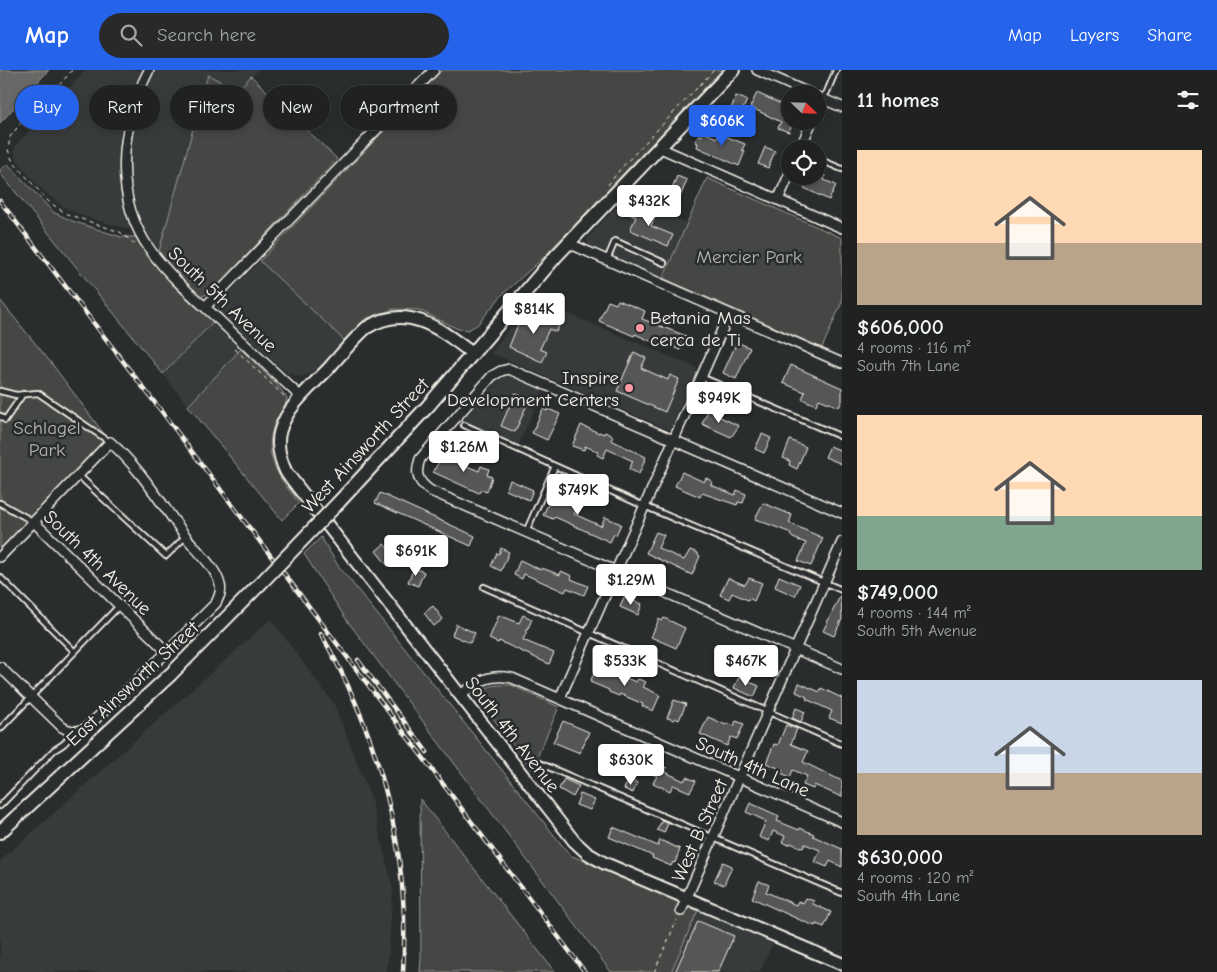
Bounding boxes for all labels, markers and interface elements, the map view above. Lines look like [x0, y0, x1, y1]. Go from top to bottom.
search box [99, 13, 449, 58]
text: Map [25, 21, 69, 49]
icon: search [117, 21, 145, 49]
text: Search here [157, 24, 256, 46]
text: Map [1008, 25, 1042, 46]
text: Layers [1070, 25, 1119, 46]
text: Share [1147, 25, 1192, 46]
chip: Buy [15, 85, 79, 130]
chip: Rent [89, 85, 160, 130]
chip: Filters [170, 85, 253, 130]
chip: New [263, 85, 330, 130]
chip: Apartment [340, 85, 457, 130]
north arrow [781, 85, 826, 130]
map controls [781, 85, 826, 185]
icon: filters [1174, 86, 1202, 114]
text: 11 homes [857, 88, 939, 112]
pin: $606K [687, 104, 757, 147]
text: $606K [700, 112, 744, 130]
button: locate [781, 140, 826, 185]
icon: home [985, 183, 1075, 273]
pin: $432K [614, 184, 684, 227]
text: $432K [628, 192, 670, 210]
street label: South 5th Avenue [163, 242, 281, 357]
park label: Mercier Park [696, 246, 803, 268]
pin: $814K [499, 292, 569, 335]
text: $814K [514, 300, 554, 318]
place label: Betania Mas cerca de Ti [650, 307, 751, 351]
text: $606,000 [857, 315, 944, 339]
marker: Betania Mas cerca de Ti [634, 322, 646, 334]
text: 4 rooms · 116 m² [857, 339, 970, 357]
text: South 7th Lane [857, 357, 960, 375]
place label: Inspire Development Centers [447, 367, 619, 411]
street label: West Ainsworth Street [298, 373, 434, 518]
marker: Inspire Development Centers [623, 382, 635, 394]
pin: $949K [684, 382, 754, 424]
text: $949K [698, 389, 740, 407]
park label: Schlagel Park [13, 417, 81, 461]
pin: $1.26M [423, 430, 505, 473]
text: $1.26M [440, 438, 488, 456]
icon: home [985, 448, 1075, 538]
pin: $749K [543, 474, 613, 516]
text: $749K [558, 481, 598, 499]
street label: South 4th Avenue [39, 506, 156, 620]
pin: $691K [381, 534, 451, 577]
text: $691K [395, 542, 437, 560]
pin: $1.29M [590, 564, 672, 606]
text: $1.29M [607, 571, 655, 589]
text: $749,000 [857, 580, 938, 604]
text: 4 rooms · 144 m² [857, 604, 971, 622]
street label: East Ainsworth Street [62, 616, 204, 751]
text: South 5th Avenue [857, 622, 977, 640]
pin: $533K [590, 644, 660, 687]
pin: $467K [711, 644, 781, 687]
text: $533K [604, 652, 646, 670]
text: $467K [725, 652, 767, 670]
street label: South 4th Avenue [460, 672, 564, 797]
icon: home [985, 713, 1075, 803]
street label: South 4th Lane [692, 732, 813, 802]
pin: $630K [596, 744, 666, 786]
text: $630K [609, 751, 653, 769]
street label: West B Street [667, 775, 733, 885]
text: $630,000 [857, 845, 943, 869]
text: 4 rooms · 120 m² [857, 869, 974, 887]
text: South 4th Lane [857, 887, 960, 905]

